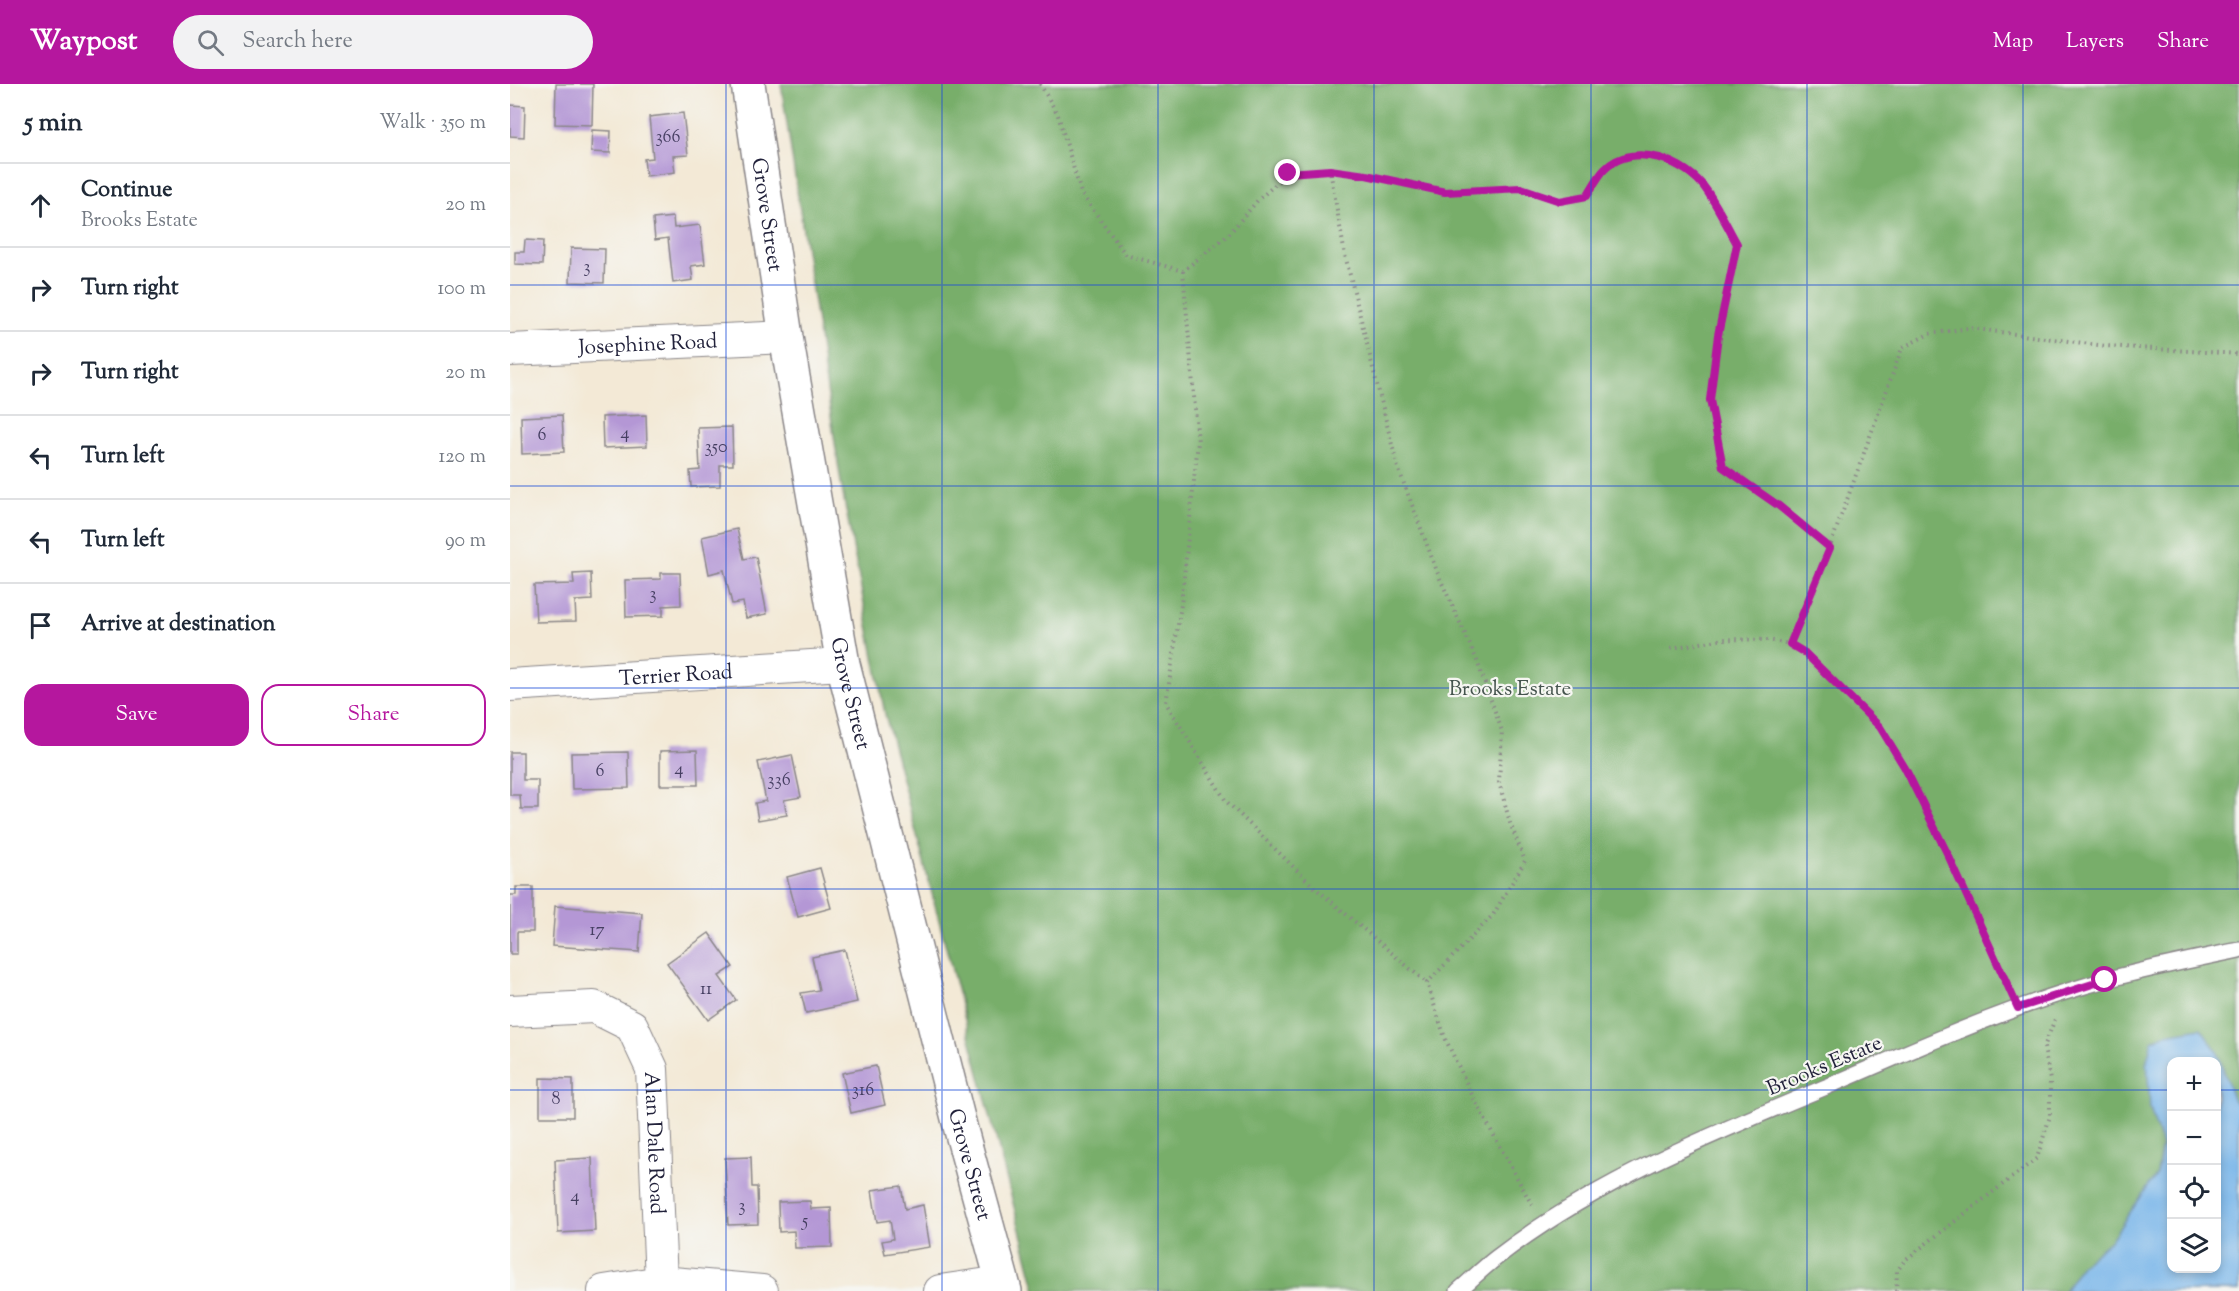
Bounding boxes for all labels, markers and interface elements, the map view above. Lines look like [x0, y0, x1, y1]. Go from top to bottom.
search box [173, 15, 593, 69]
text: Waypost [30, 22, 137, 62]
icon: search [194, 26, 227, 59]
text: Search here [242, 26, 353, 58]
text: Map [1993, 27, 2033, 57]
text: Layers [2066, 27, 2124, 57]
text: Share [2157, 27, 2209, 57]
text: 5 min [24, 105, 83, 142]
text: Walk · 350 m [379, 109, 486, 138]
house number: 366 [655, 125, 681, 151]
street label: Grove Street [742, 156, 789, 274]
route end [1274, 159, 1300, 185]
text: Continue [81, 175, 172, 207]
icon: ahead [24, 189, 57, 222]
text: 20 m [445, 191, 486, 220]
text: Brooks Estate [81, 207, 198, 236]
house number: 3 [583, 255, 591, 281]
icon: right [24, 273, 57, 306]
text: Turn right [81, 273, 178, 305]
text: 100 m [437, 275, 486, 304]
street label: Josephine Road [577, 327, 718, 364]
icon: right [24, 357, 57, 390]
text: Turn right [81, 357, 178, 389]
text: 20 m [445, 359, 486, 388]
house number: 4 [620, 421, 630, 447]
house number: 6 [538, 423, 547, 449]
house number: 350 [705, 435, 727, 461]
icon: left [24, 441, 57, 474]
text: Turn left [81, 441, 164, 473]
text: 120 m [438, 443, 486, 472]
icon: left [24, 525, 57, 558]
text: Turn left [81, 525, 164, 557]
text: 90 m [445, 527, 486, 556]
house number: 3 [649, 582, 657, 608]
icon: arrive [24, 609, 57, 642]
text: Arrive at destination [81, 609, 276, 641]
street label: Grove Street [822, 635, 877, 753]
street label: Terrier Road [618, 658, 734, 695]
park label: Brooks Estate [1449, 675, 1571, 705]
button: Save [24, 684, 249, 746]
button: Share [261, 684, 486, 746]
house number: 4 [674, 757, 684, 783]
house number: 6 [596, 759, 605, 785]
house number: 336 [767, 768, 791, 794]
house number: 17 [589, 918, 605, 944]
route start [2091, 966, 2117, 992]
house number: 11 [700, 977, 712, 1003]
street label: Brooks Estate [1762, 1029, 1887, 1105]
map controls [2167, 1057, 2221, 1273]
button: + [2167, 1057, 2221, 1111]
street label: Alan Dale Road [635, 1071, 671, 1215]
house number: 316 [852, 1078, 874, 1104]
house number: 8 [552, 1087, 561, 1113]
street label: Grove Street [939, 1106, 998, 1224]
button: − [2167, 1111, 2221, 1165]
button: locate [2167, 1165, 2221, 1219]
house number: 4 [570, 1184, 580, 1210]
house number: 3 [738, 1194, 746, 1220]
house number: 5 [801, 1209, 808, 1235]
button: layers [2167, 1219, 2221, 1273]

